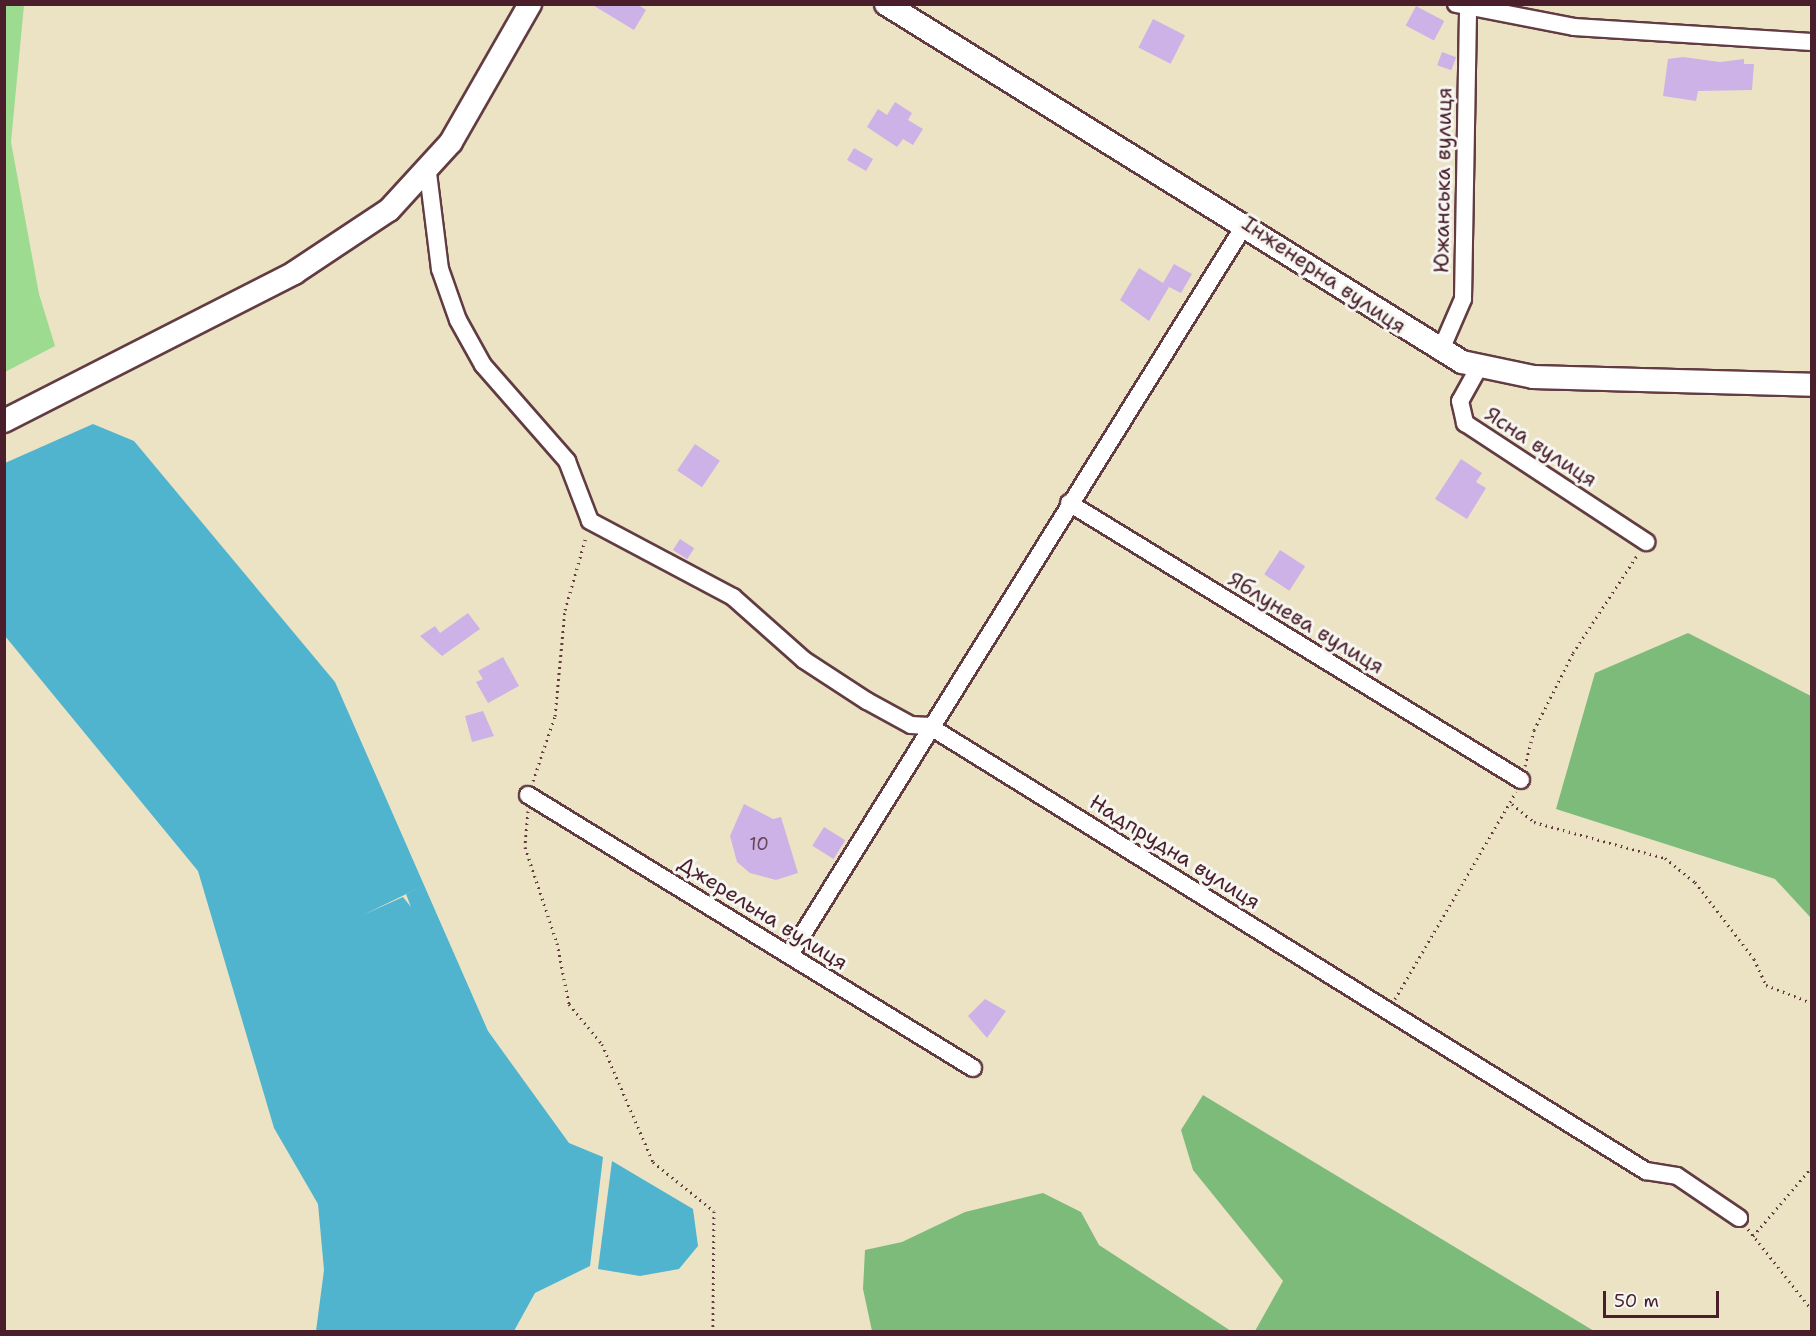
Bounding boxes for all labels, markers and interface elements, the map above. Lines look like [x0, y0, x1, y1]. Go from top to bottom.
street label: Южанська вулиця [1429, 87, 1457, 273]
street label: Інженерна вулиця [1237, 211, 1411, 339]
street label: Ясна вулиця [1480, 401, 1602, 493]
street label: Яблунева вулиця [1224, 567, 1388, 679]
street label: Надпрудна вулиця [1085, 789, 1265, 915]
house number: 10 [749, 833, 769, 855]
street label: Джерельна вулиця [674, 851, 852, 975]
scale bar [1606, 1279, 1722, 1317]
text: 50 m [1614, 1289, 1659, 1313]

